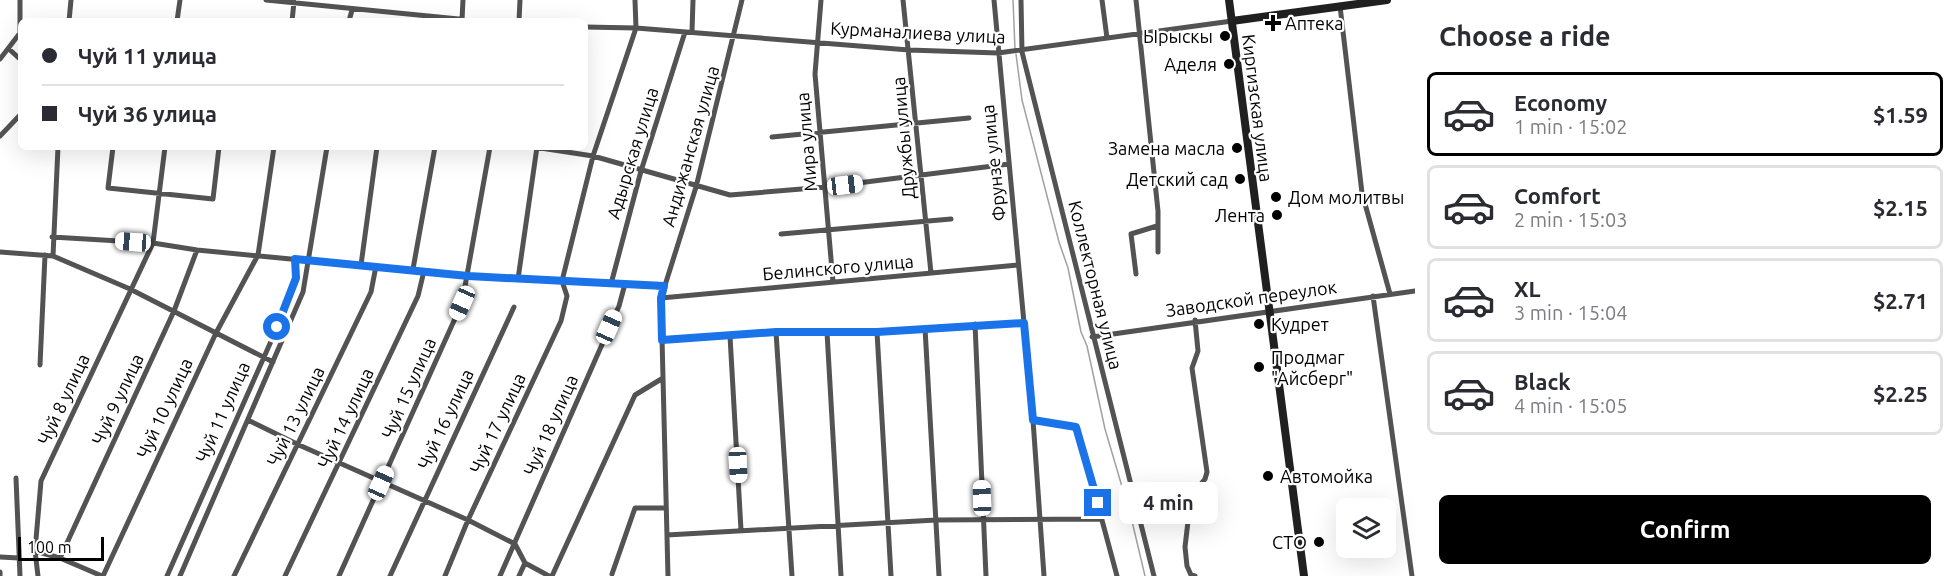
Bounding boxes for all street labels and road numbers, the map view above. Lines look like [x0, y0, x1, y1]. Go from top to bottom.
street label: Курманалиева улица [830, 17, 1006, 47]
street label: Киргизская улица [1239, 33, 1277, 183]
street label: Андижанская улица [657, 63, 723, 229]
street label: Дружбы улица [888, 76, 918, 200]
street label: Адырская улица [602, 85, 662, 221]
street label: Мира улица [792, 92, 820, 192]
street label: Фрунзе улица [977, 104, 1009, 222]
street label: Коллекторная улица [1065, 198, 1127, 372]
street label: Белинского улица [762, 250, 914, 284]
street label: Заводской переулок [1164, 276, 1338, 320]
street label: Чуй 15 улица [377, 334, 439, 442]
street label: Чуй 8 улица [33, 350, 93, 448]
street label: Чуй 9 улица [87, 350, 147, 448]
street label: Чуй 10 улица [132, 355, 196, 461]
street label: Чуй 11 улица [191, 358, 253, 466]
street label: Чуй 13 улица [262, 363, 328, 469]
street label: Чуй 14 улица [313, 365, 377, 471]
street label: Чуй 16 улица [413, 366, 477, 472]
street label: Чуй 17 улица [465, 370, 529, 476]
street label: Чуй 18 улица [519, 371, 581, 479]

